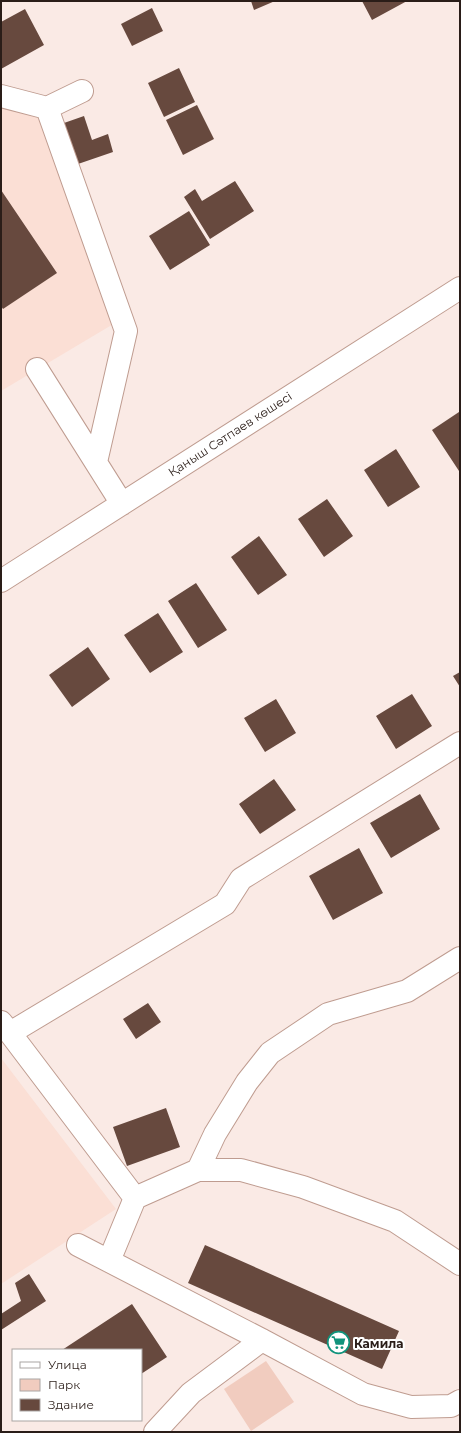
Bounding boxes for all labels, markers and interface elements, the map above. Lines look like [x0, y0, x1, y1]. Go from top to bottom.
street label: Қаныш Сәтпаев көшесі [165, 388, 295, 480]
supermarket icon: Камила [326, 1330, 352, 1356]
place label: Камила [354, 1336, 403, 1351]
legend [12, 1349, 142, 1421]
text: Улица [48, 1357, 87, 1372]
text: Парк [48, 1377, 80, 1392]
text: Здание [48, 1397, 94, 1412]

